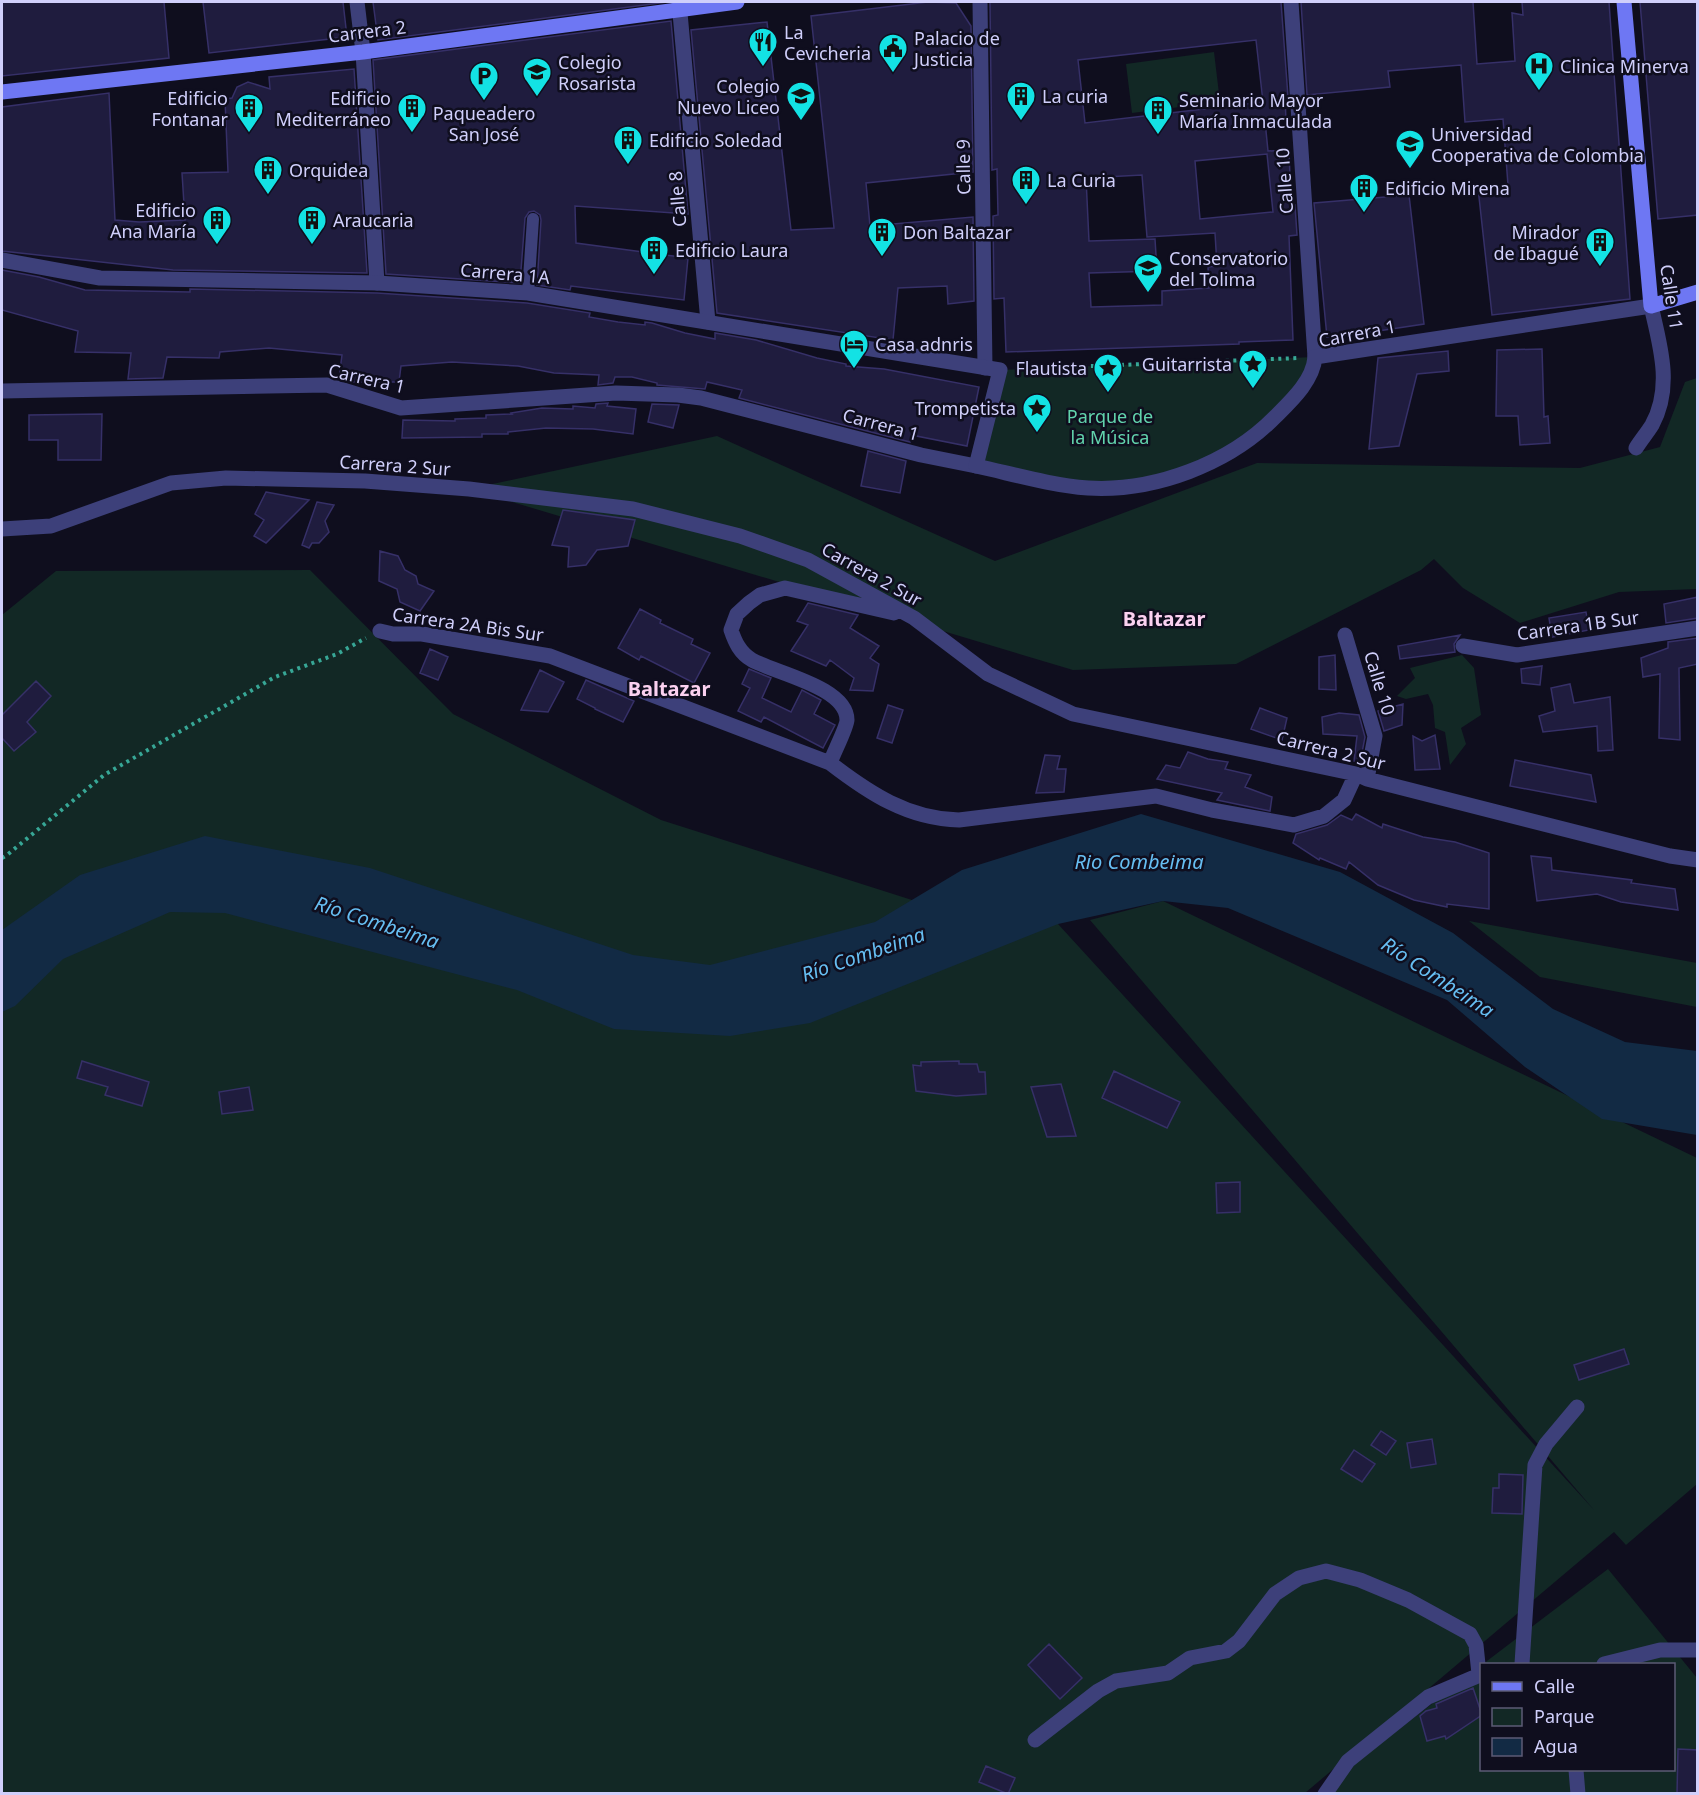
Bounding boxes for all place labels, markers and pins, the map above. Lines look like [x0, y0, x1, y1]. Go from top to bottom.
place label: La Cevicheria [784, 20, 871, 65]
restaurant icon: La Cevicheria [747, 26, 779, 68]
place label: Palacio de Justicia [912, 26, 1000, 71]
public building icon: Palacio de Justicia [877, 32, 909, 74]
place label: Colegio Rosarista [558, 50, 636, 95]
hospital icon: Clinica Minerva [1523, 50, 1555, 92]
place label: Clinica Minerva [1560, 54, 1689, 78]
school or university icon: Colegio Rosarista [521, 56, 553, 98]
parking icon: Paqueadero San José [468, 60, 500, 102]
place label: Colegio Nuevo Liceo [677, 74, 780, 119]
school or university icon: Colegio Nuevo Liceo [785, 80, 817, 122]
building icon: La curia [1005, 80, 1037, 122]
place label: La curia [1042, 84, 1108, 108]
place label: Edificio Fontanar [151, 86, 229, 131]
place label: Edificio Mediterráneo [275, 86, 391, 131]
place label: Seminario Mayor María Inmaculada [1179, 88, 1332, 133]
building icon: Edificio Fontanar [233, 92, 265, 134]
building icon: Edificio Mediterráneo [396, 92, 428, 134]
building icon: Seminario Mayor María Inmaculada [1142, 94, 1174, 136]
place label: Paqueadero San José [433, 101, 535, 146]
place label: Universidad Cooperativa de Colombia [1431, 122, 1644, 167]
building icon: Edificio Soledad [612, 124, 644, 166]
place label: Edificio Soledad [649, 128, 782, 152]
school or university icon: Universidad Cooperativa de Colombia [1394, 128, 1426, 170]
building icon: Orquidea [252, 154, 284, 196]
place label: Orquidea [289, 158, 368, 182]
building icon: La Curia [1010, 164, 1042, 206]
place label: La Curia [1047, 168, 1116, 192]
building icon: Edificio Mirena [1348, 172, 1380, 214]
place label: Edificio Mirena [1385, 176, 1510, 200]
place label: Edificio Ana María [110, 198, 196, 243]
building icon: Edificio Ana María [201, 204, 233, 246]
building icon: Araucaria [296, 204, 328, 246]
place label: Araucaria [333, 208, 414, 232]
building icon: Don Baltazar [866, 216, 898, 258]
place label: Don Baltazar [903, 220, 1012, 244]
place label: Mirador de Ibagué [1493, 220, 1580, 265]
building icon: Mirador de Ibagué [1584, 226, 1616, 268]
building icon: Edificio Laura [638, 234, 670, 276]
place label: Edificio Laura [675, 238, 788, 262]
place label: Conservatorio del Tolima [1169, 246, 1288, 291]
school or university icon: Conservatorio del Tolima [1132, 252, 1164, 294]
hotel icon: Casa adnris [838, 328, 870, 370]
place label: Casa adnris [875, 332, 973, 356]
place icon: Guitarrista [1237, 348, 1269, 390]
place icon: Flautista [1092, 352, 1124, 394]
place label: Guitarrista [1142, 352, 1232, 376]
place label: Flautista [1015, 356, 1087, 380]
place icon: Trompetista [1021, 392, 1053, 434]
place label: Trompetista [915, 396, 1016, 420]

